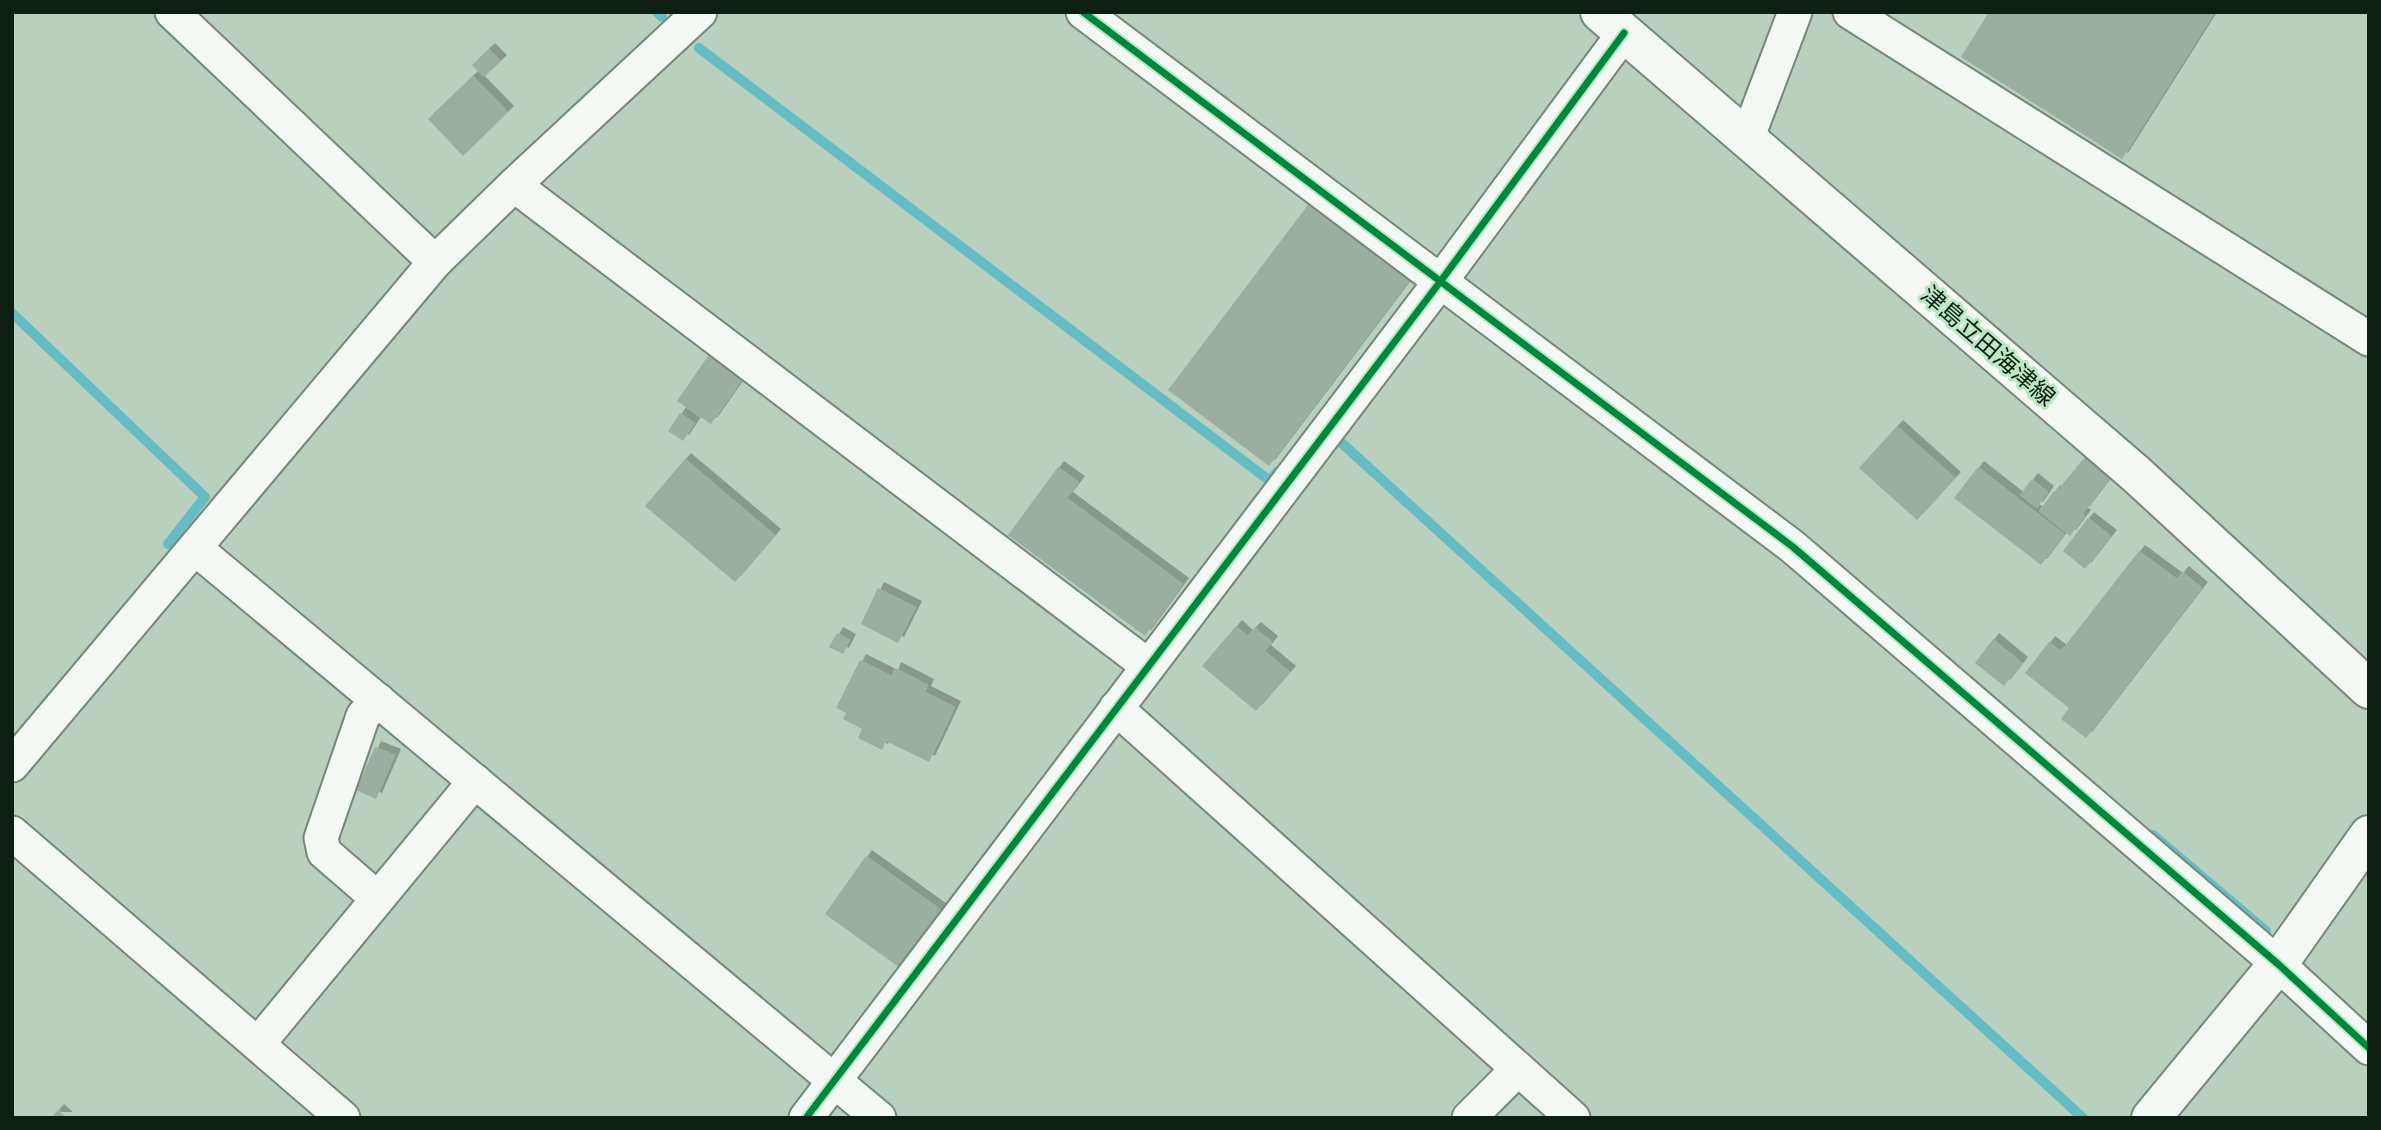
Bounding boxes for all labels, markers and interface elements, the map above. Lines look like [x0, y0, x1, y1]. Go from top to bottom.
street label: 津島立田海津線 [1914, 279, 2062, 413]

